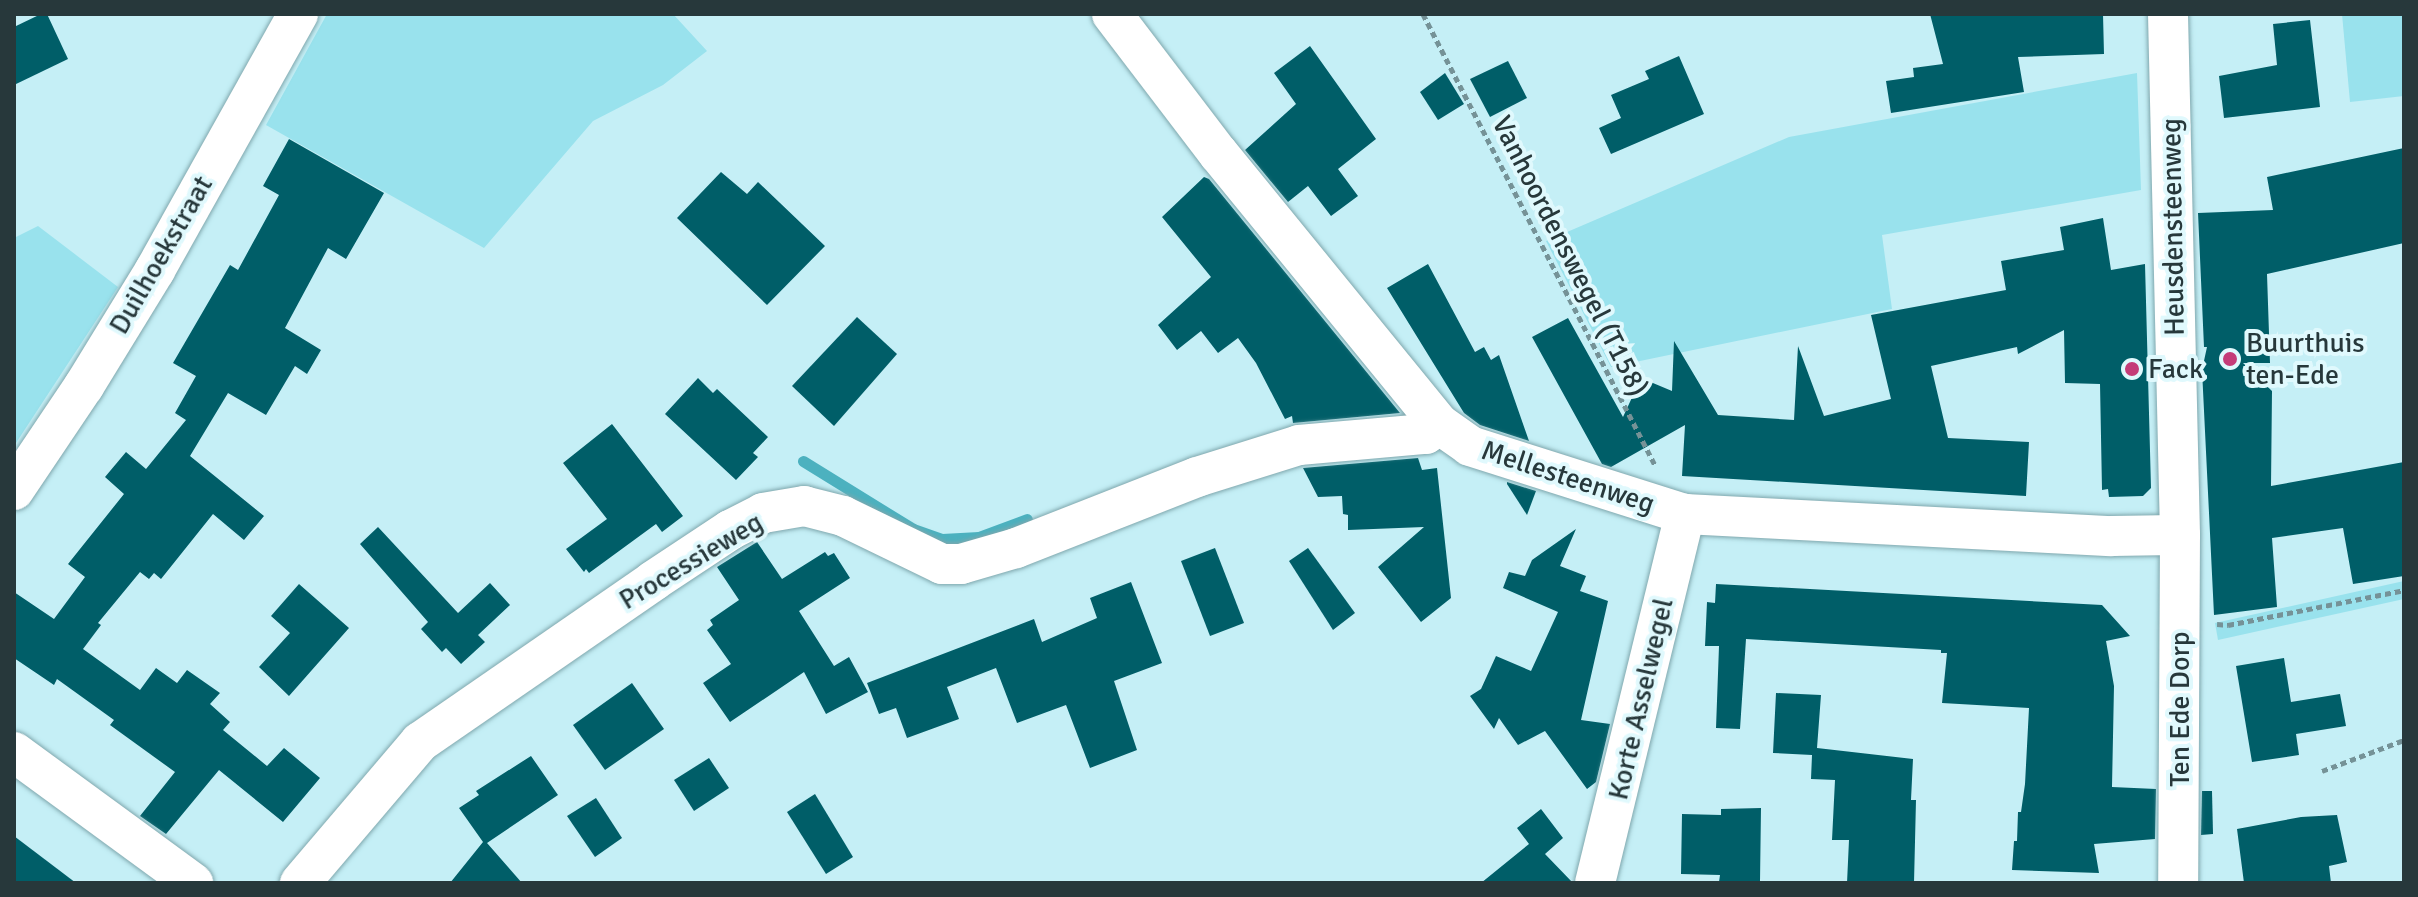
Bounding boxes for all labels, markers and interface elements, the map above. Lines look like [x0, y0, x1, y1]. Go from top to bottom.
street label: Vanhoordenswegel (T158) [1485, 110, 1655, 402]
street label: Heusdensteenweg [2154, 118, 2192, 336]
street label: Duilhoekstraat [102, 170, 220, 340]
place label: Buurthuis ten-Ede [2246, 326, 2365, 392]
marker: Buurthuis ten-Ede [2221, 350, 2239, 368]
place label: Fack [2148, 352, 2203, 386]
marker: Fack [2123, 360, 2141, 378]
street label: Mellesteenweg [1477, 433, 1659, 521]
street label: Processieweg [613, 505, 769, 617]
street label: Korte Asselwegel [1601, 595, 1681, 803]
street label: Ten Ede Dorp [2163, 631, 2197, 787]

